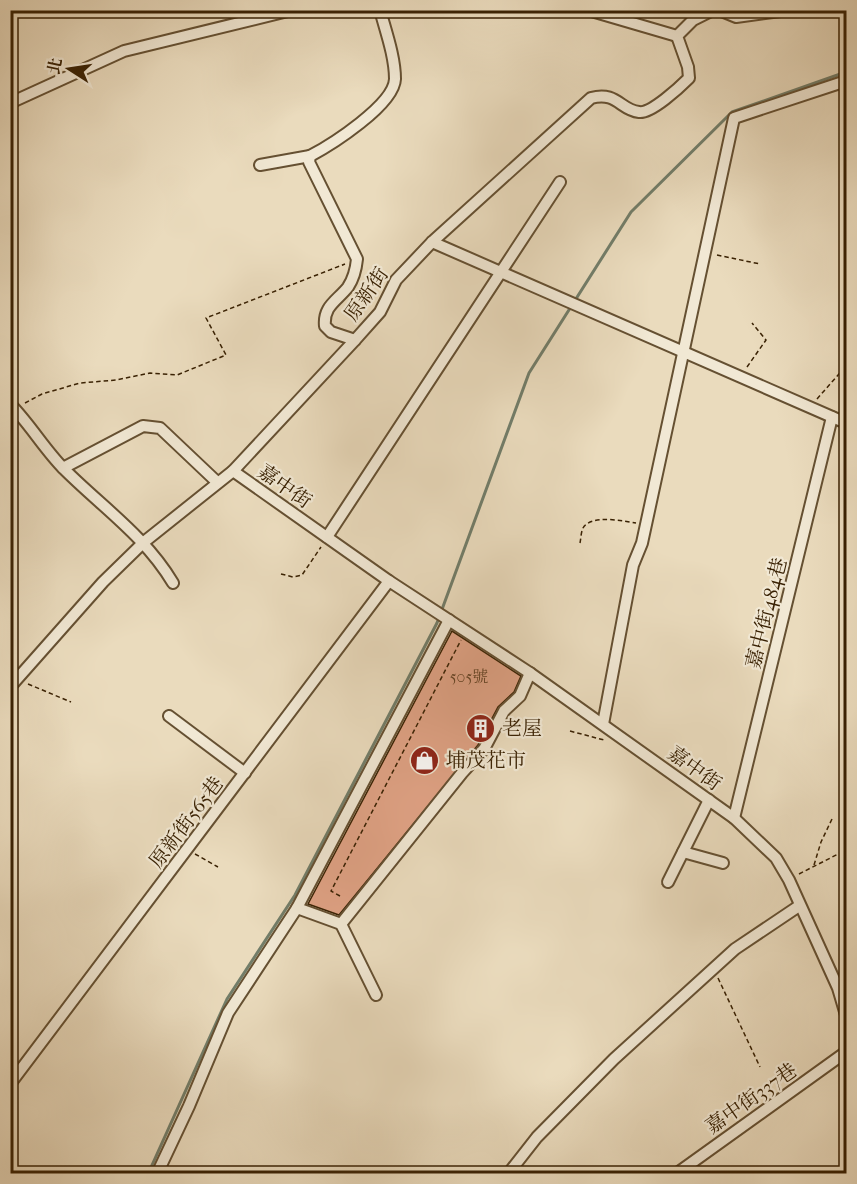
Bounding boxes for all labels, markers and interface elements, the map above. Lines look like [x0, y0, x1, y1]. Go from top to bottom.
north arrow [39, 39, 99, 99]
text: 北 [44, 56, 66, 76]
street label: 原新街 [340, 263, 393, 325]
street label: 嘉中街 [254, 460, 316, 513]
street label: 嘉中街484巷 [742, 555, 791, 671]
house number: 505號 [450, 667, 488, 686]
building icon: 老屋 [465, 712, 497, 744]
place label: 老屋 [502, 717, 542, 740]
street label: 嘉中街 [664, 741, 726, 795]
shop icon: 埔茂花市 [409, 744, 441, 776]
place label: 埔茂花市 [446, 749, 526, 772]
street label: 原新街565巷 [145, 772, 228, 872]
street label: 嘉中街337巷 [701, 1059, 801, 1138]

